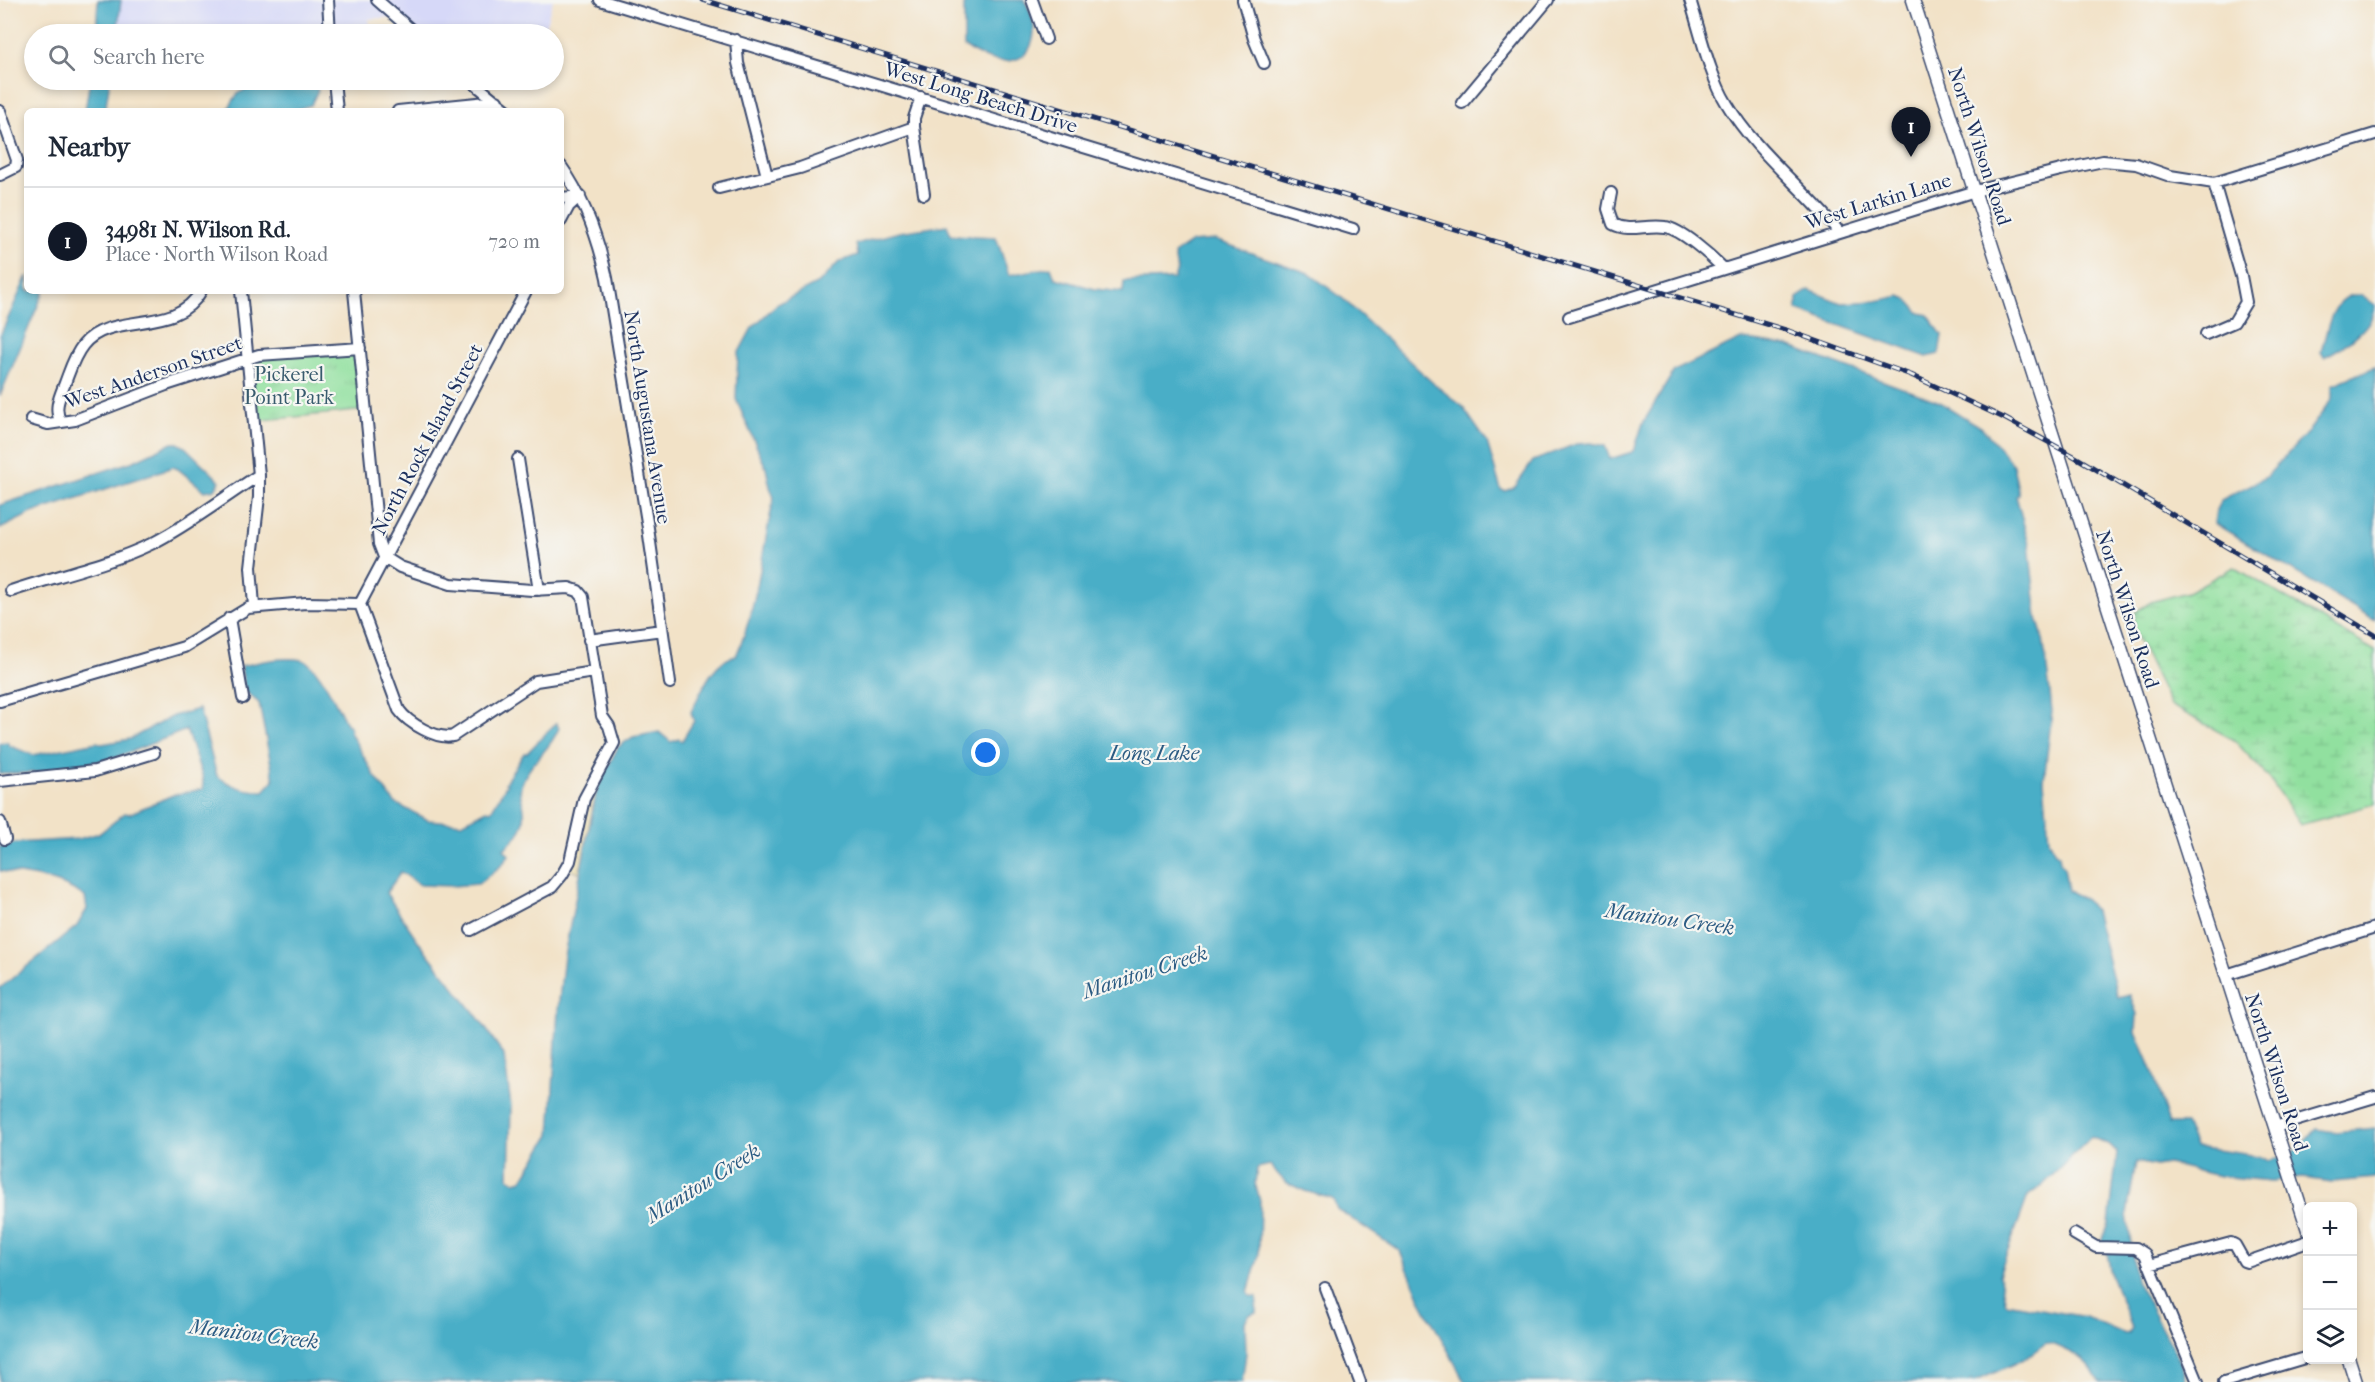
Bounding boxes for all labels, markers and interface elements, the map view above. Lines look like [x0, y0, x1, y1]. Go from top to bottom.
search box [24, 24, 564, 90]
icon: search [45, 41, 78, 74]
text: Search here [93, 44, 205, 70]
street label: West Long Beach Drive [880, 57, 1080, 138]
street label: North Wilson Road [1943, 64, 2016, 229]
pin: 1 [1892, 108, 1930, 157]
text: Nearby [48, 132, 130, 163]
street label: West Larkin Lane [1801, 168, 1954, 235]
text: 34981 N. Wilson Rd. [105, 217, 290, 243]
text: 1 [64, 230, 71, 253]
text: 720 m [488, 230, 540, 253]
text: Place · North Wilson Road [105, 243, 328, 266]
street label: North Augustana Avenue [619, 309, 676, 526]
street label: West Anderson Street [60, 331, 245, 414]
street label: North Rock Island Street [367, 340, 488, 539]
park label: Pickerel Point Park [244, 363, 335, 409]
street label: North Wilson Road [2091, 527, 2164, 692]
your location [971, 738, 1000, 767]
water label: Long Lake [1107, 741, 1200, 765]
water label: Manitou Creek [1602, 898, 1736, 940]
water label: Manitou Creek [1077, 940, 1211, 1004]
street label: North Wilson Road [2240, 990, 2313, 1155]
water label: Manitou Creek [640, 1138, 765, 1229]
map controls [2303, 1202, 2357, 1364]
button: + [2303, 1202, 2357, 1256]
button: − [2303, 1256, 2357, 1310]
button: layers [2303, 1310, 2357, 1364]
water label: Manitou Creek [186, 1314, 320, 1354]

